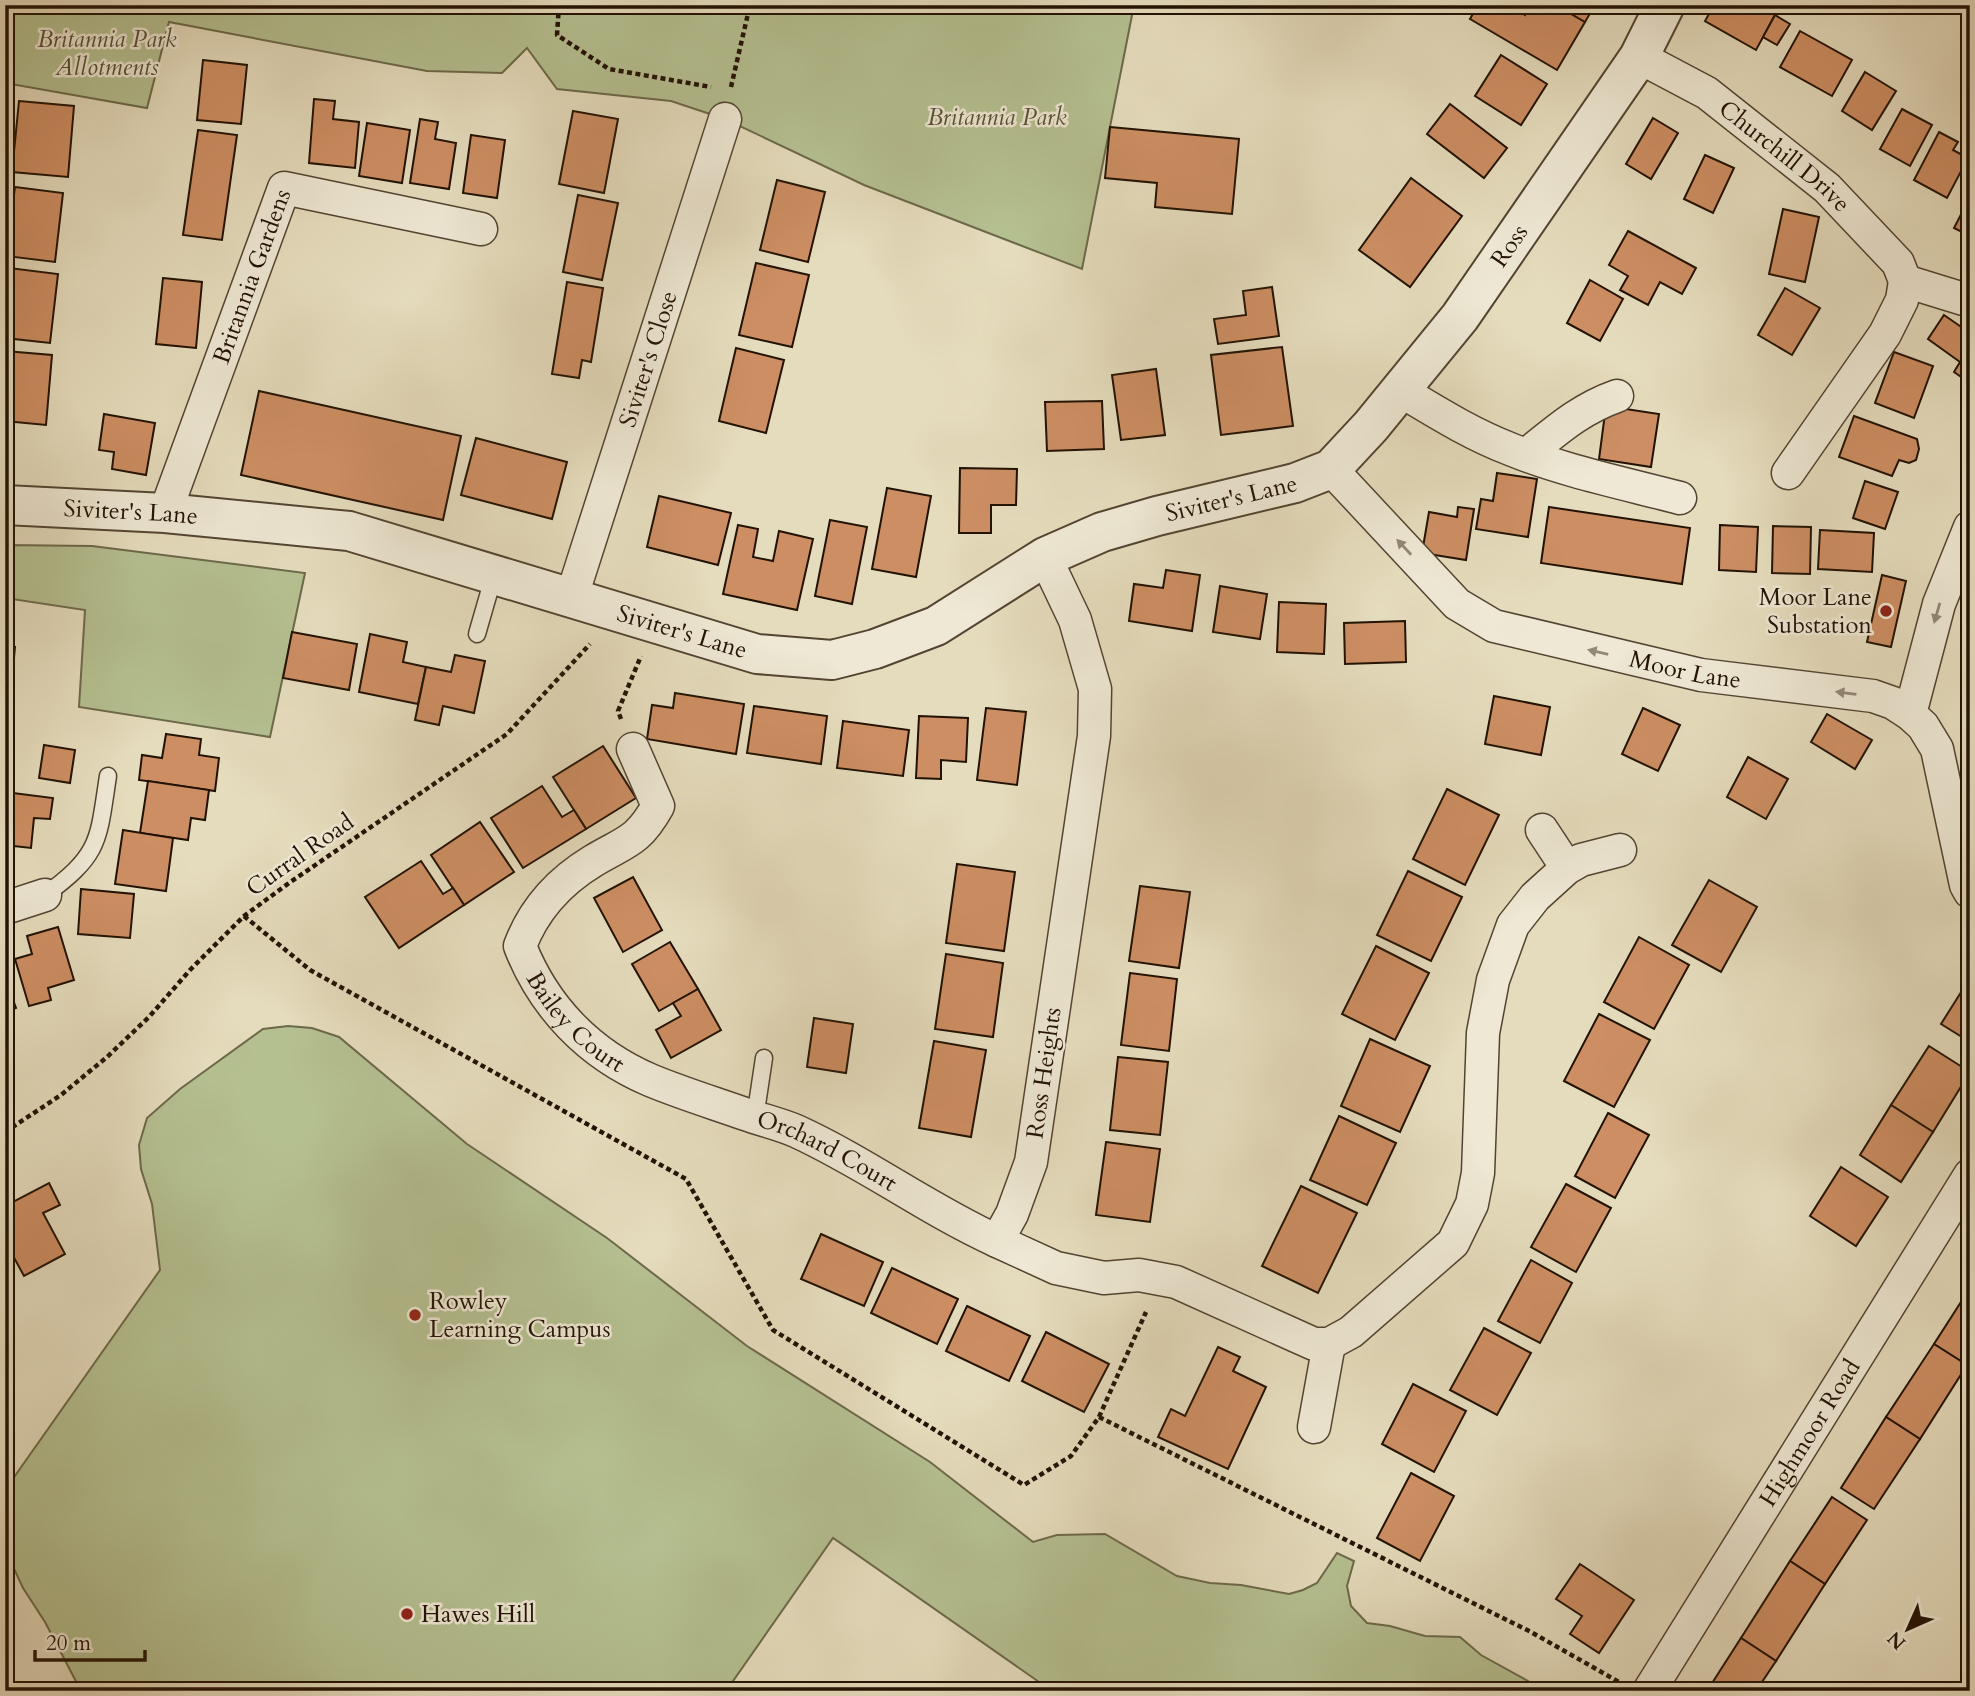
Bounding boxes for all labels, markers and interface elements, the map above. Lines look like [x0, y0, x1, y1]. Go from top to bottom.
park label: Britannia Park Allotments [37, 23, 177, 84]
street label: Churchill Drive [1712, 92, 1858, 219]
park label: Britannia Park [927, 101, 1067, 134]
street label: Britannia Gardens [204, 184, 299, 369]
street label: Ross [1482, 218, 1536, 274]
street label: Siviter's Close [611, 287, 685, 431]
street label: Siviter's Lane [1162, 467, 1301, 530]
street label: Siviter's Lane [63, 491, 199, 533]
one-way arrow [1397, 539, 1413, 556]
place label: Moor Lane Substation [1759, 581, 1872, 642]
street label: Siviter's Lane [613, 596, 751, 667]
marker: Moor Lane Substation [1878, 603, 1894, 619]
one-way arrow [1931, 603, 1942, 625]
street label: Moor Lane [1626, 642, 1743, 696]
one-way arrow [1587, 646, 1609, 657]
one-way arrow [1835, 687, 1857, 698]
street label: Curral Road [239, 806, 361, 904]
street label: Bailey Court [518, 965, 631, 1081]
street label: Ross Heights [1018, 1005, 1070, 1141]
street label: Orchard Court [753, 1102, 904, 1199]
place label: Rowley Learning Campus [429, 1285, 610, 1346]
marker: Rowley Learning Campus [407, 1307, 423, 1323]
street label: Highmoor Road [1751, 1353, 1868, 1513]
north arrow [1874, 1594, 1944, 1664]
place label: Hawes Hill [421, 1598, 535, 1631]
marker: Hawes Hill [399, 1606, 415, 1622]
scale bar [35, 1619, 145, 1663]
text: N [1881, 1625, 1912, 1655]
text: 20 m [46, 1629, 91, 1658]

